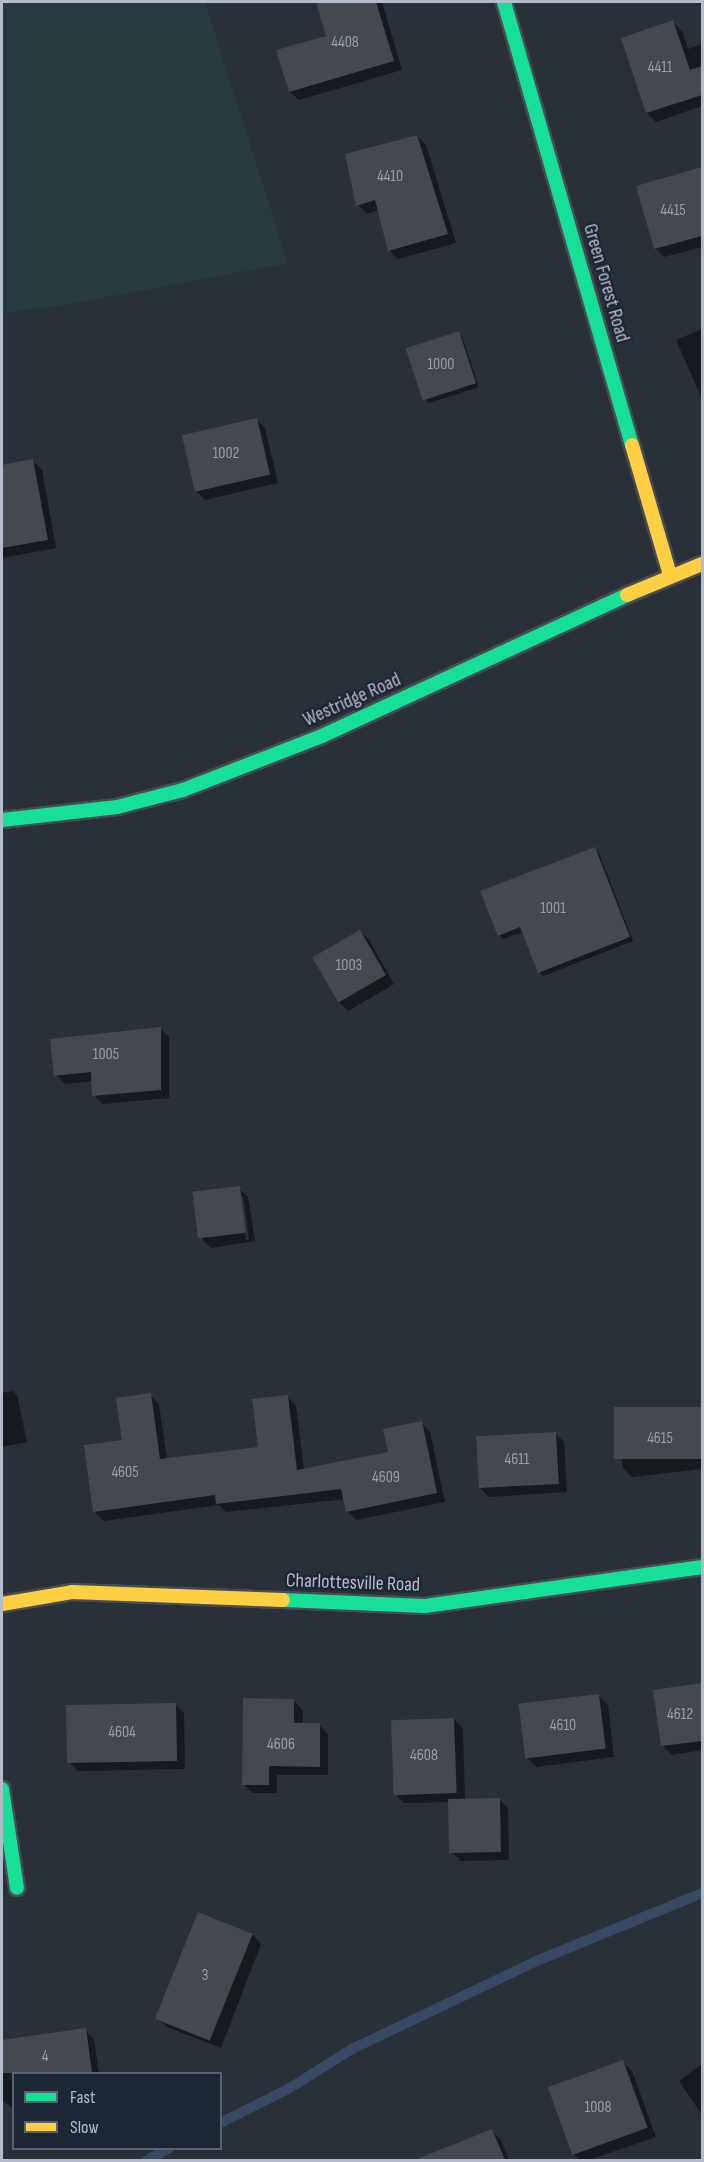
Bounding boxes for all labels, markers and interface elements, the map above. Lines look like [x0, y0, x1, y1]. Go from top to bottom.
house number: 4408 [331, 33, 359, 53]
house number: 4411 [648, 58, 672, 78]
house number: 4410 [377, 167, 403, 187]
house number: 4415 [660, 201, 686, 221]
street label: Green Forest Road [578, 221, 634, 345]
house number: 1000 [427, 355, 455, 375]
house number: 1002 [213, 444, 239, 464]
street label: Westridge Road [300, 668, 404, 732]
house number: 1001 [540, 899, 566, 919]
house number: 1003 [336, 956, 362, 976]
house number: 1005 [93, 1045, 119, 1065]
house number: 4615 [647, 1429, 673, 1449]
house number: 4611 [505, 1450, 529, 1470]
house number: 4605 [111, 1463, 139, 1483]
house number: 4609 [372, 1468, 400, 1488]
street label: Charlottesville Road [285, 1569, 421, 1597]
house number: 4612 [667, 1705, 693, 1725]
house number: 4610 [550, 1716, 576, 1736]
house number: 4604 [108, 1723, 136, 1743]
house number: 4606 [267, 1735, 295, 1755]
house number: 4608 [410, 1746, 438, 1766]
house number: 3 [202, 1966, 208, 1986]
house number: 4 [42, 2047, 48, 2067]
legend [12, 2072, 222, 2150]
text: Fast [70, 2087, 95, 2108]
house number: 1008 [585, 2098, 611, 2118]
text: Slow [70, 2117, 99, 2138]

